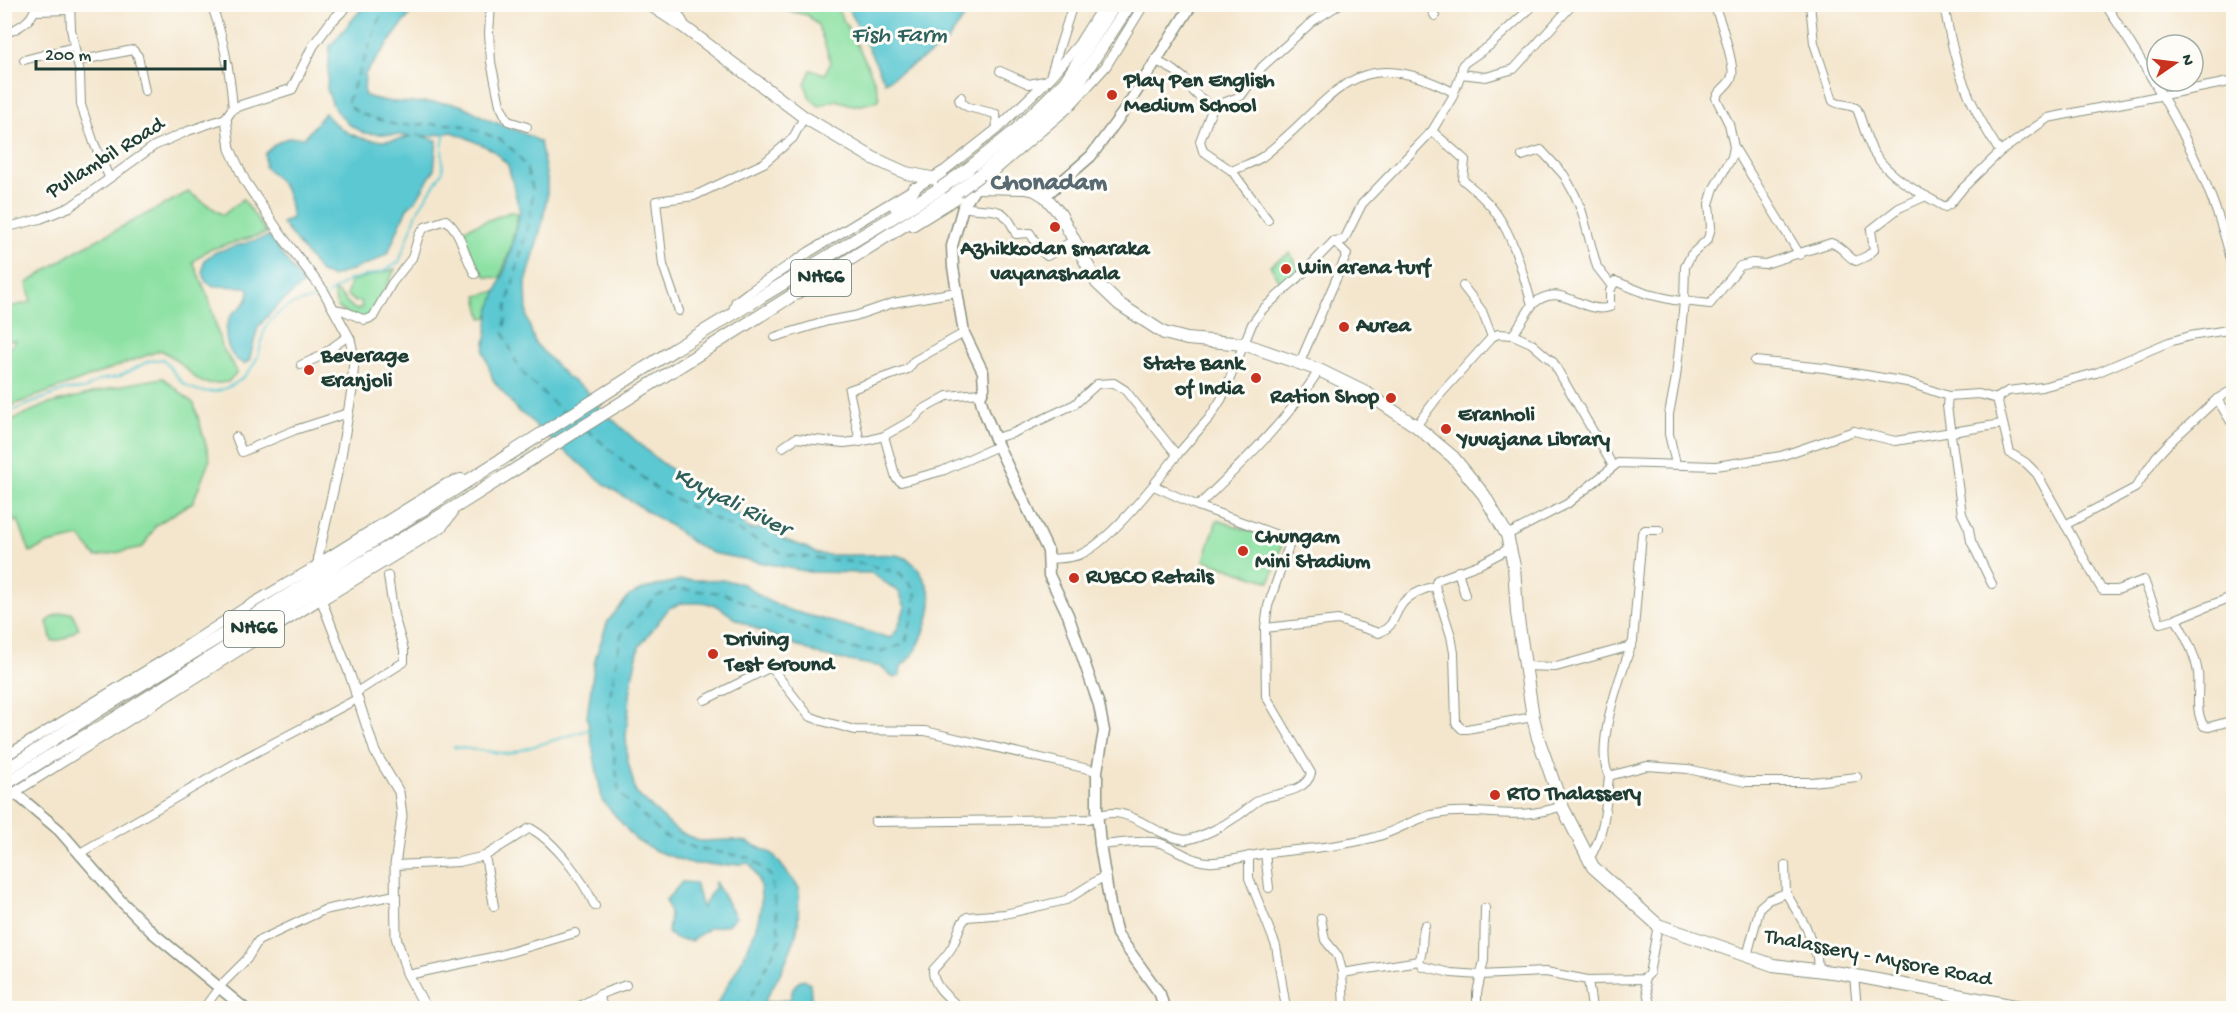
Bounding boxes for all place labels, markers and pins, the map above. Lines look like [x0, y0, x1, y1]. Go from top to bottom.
place label: Play Pen English Medium School [1123, 69, 1275, 120]
marker: Play Pen English Medium School [1105, 88, 1119, 102]
marker: Azhikkodan smaraka vayanashaala [1048, 220, 1062, 234]
place label: Azhikkodan smaraka vayanashaala [959, 237, 1151, 288]
place label: Win arena turf [1297, 256, 1432, 282]
marker: Win arena turf [1279, 262, 1293, 276]
place label: Aurea [1355, 314, 1412, 340]
marker: Aurea [1337, 320, 1351, 334]
place label: Beverage Eranjoli [320, 344, 409, 395]
place label: State Bank of India [1143, 352, 1246, 403]
marker: Beverage Eranjoli [302, 363, 316, 377]
marker: State Bank of India [1249, 371, 1263, 385]
place label: Ration Shop [1269, 385, 1379, 411]
marker: Ration Shop [1384, 391, 1398, 405]
place label: Eranholi Yuvajana Library [1455, 403, 1610, 454]
marker: Eranholi Yuvajana Library [1439, 422, 1453, 436]
place label: Chungam Mini Stadium [1254, 525, 1371, 576]
marker: Chungam Mini Stadium [1236, 544, 1250, 558]
place label: RUBCO Retails [1085, 565, 1216, 591]
marker: RUBCO Retails [1067, 571, 1081, 585]
place label: Driving Test Ground [723, 628, 836, 679]
marker: Driving Test Ground [706, 647, 720, 661]
place label: RTO Thalassery [1506, 782, 1641, 808]
marker: RTO Thalassery [1488, 788, 1502, 802]

